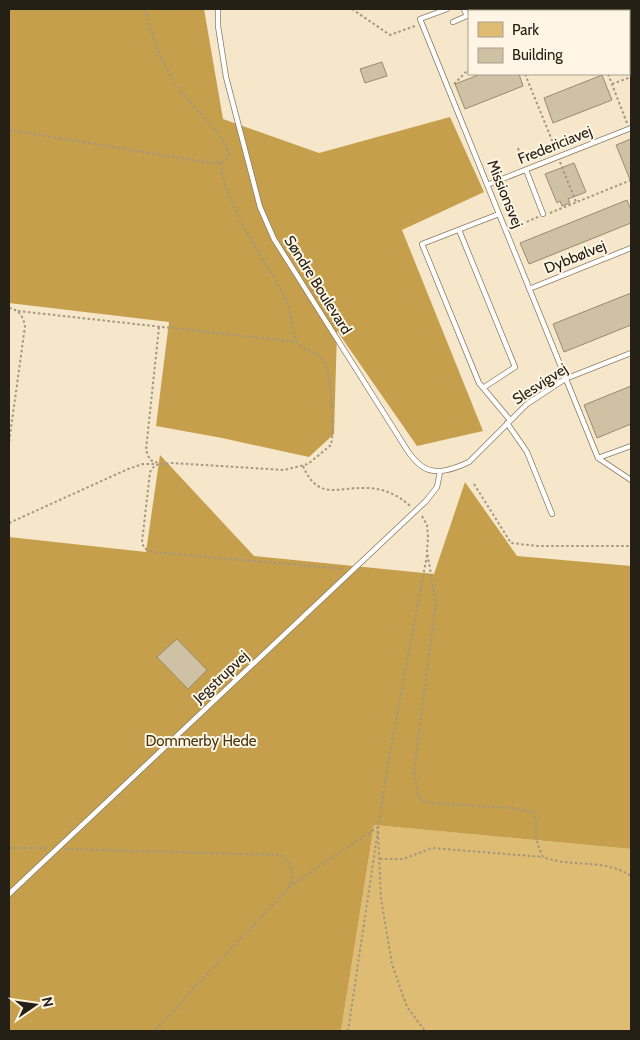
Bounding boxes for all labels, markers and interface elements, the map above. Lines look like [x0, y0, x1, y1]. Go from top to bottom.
legend [468, 10, 630, 75]
text: Park [512, 21, 539, 39]
text: Building [512, 46, 563, 64]
street label: Fredericiavej [515, 122, 595, 168]
street label: Missionsvej [483, 157, 527, 231]
street label: Søndre Boulevard [280, 232, 356, 338]
street label: Dybbølvej [542, 236, 608, 278]
street label: Slesvigvej [509, 360, 571, 408]
street label: Jegstrupvej [189, 647, 252, 708]
park label: Dommerby Hede [146, 732, 257, 750]
north arrow [10, 980, 60, 1030]
text: N [38, 995, 58, 1009]

